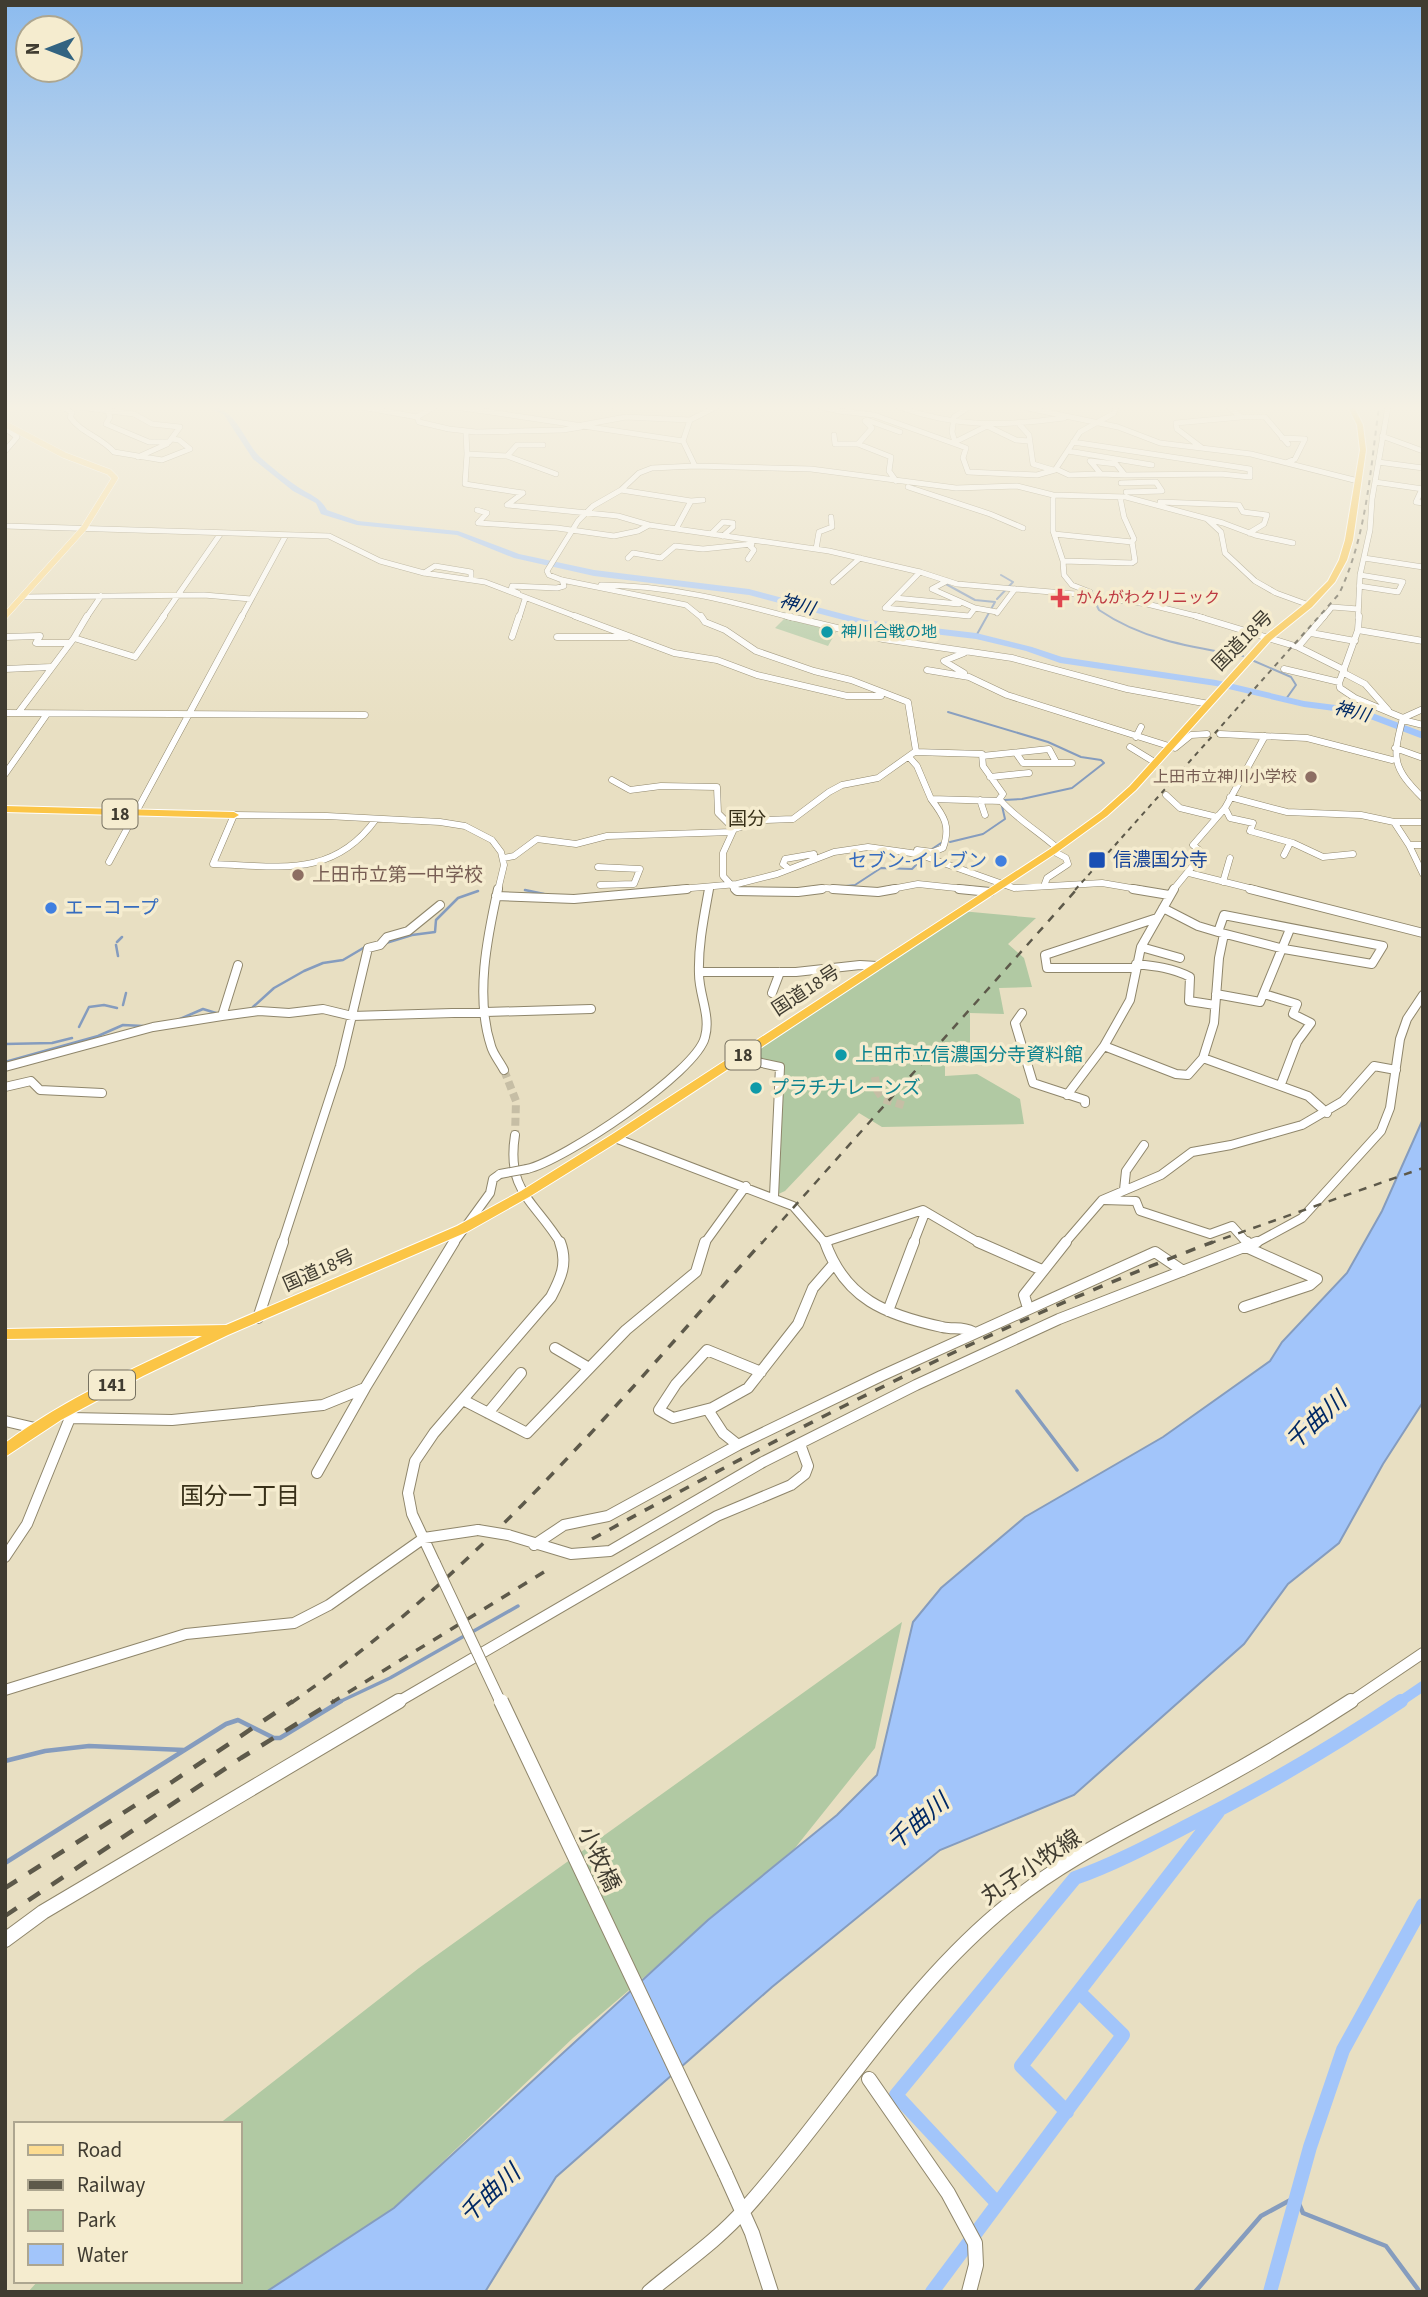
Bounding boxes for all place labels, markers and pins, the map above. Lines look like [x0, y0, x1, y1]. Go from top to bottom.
place label: かんがわクリニック [1076, 587, 1220, 609]
marker: かんがわクリニック [1050, 588, 1070, 608]
place label: 神川合戦の地 [841, 621, 937, 643]
marker: 神川合戦の地 [819, 624, 835, 640]
place label: 上田市立神川小学校 [1153, 766, 1297, 788]
marker: 上田市立神川小学校 [1303, 769, 1319, 785]
place label: 信濃国分寺 [1113, 847, 1208, 874]
place label: セブン-イレブン [848, 848, 987, 875]
marker: 信濃国分寺 [1087, 850, 1107, 870]
marker: セブン-イレブン [993, 853, 1009, 869]
place label: 上田市立第一中学校 [312, 862, 483, 889]
marker: 上田市立第一中学校 [290, 867, 306, 883]
place label: エーコープ [65, 895, 159, 922]
marker: エーコープ [43, 900, 59, 916]
place label: 上田市立信濃国分寺資料館 [855, 1042, 1083, 1069]
marker: 上田市立信濃国分寺資料館 [833, 1047, 849, 1063]
place label: プラチナレーンズ [770, 1075, 921, 1102]
marker: プラチナレーンズ [748, 1080, 764, 1096]

